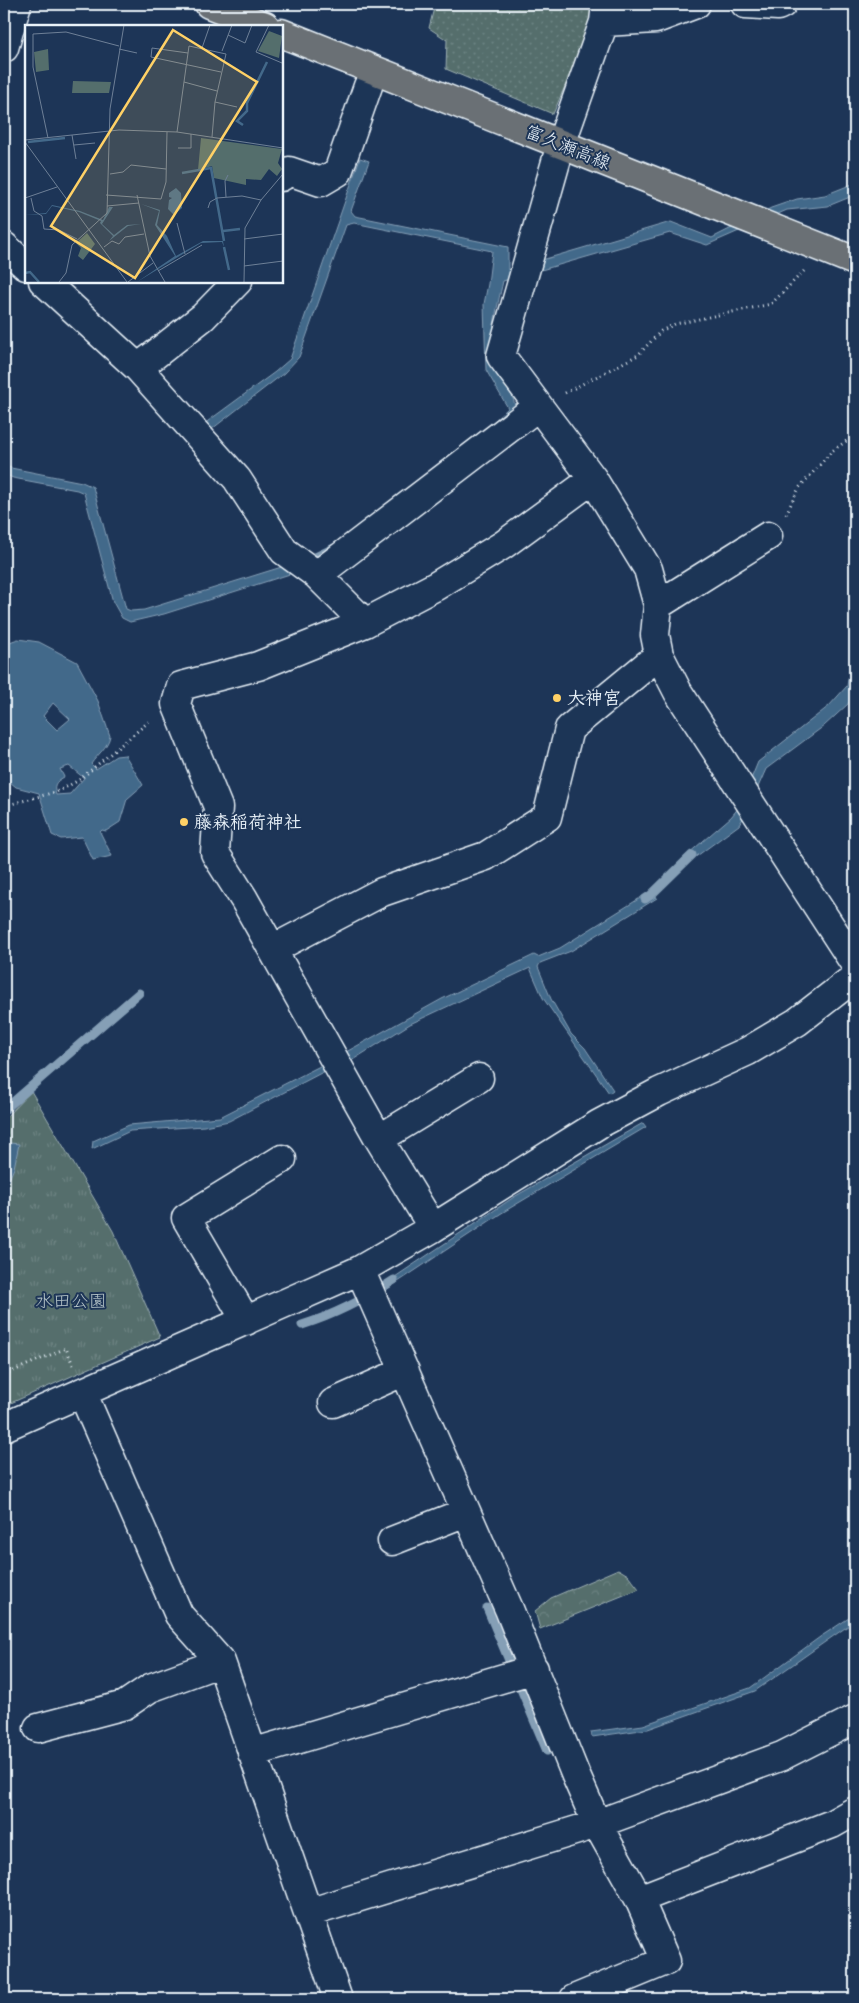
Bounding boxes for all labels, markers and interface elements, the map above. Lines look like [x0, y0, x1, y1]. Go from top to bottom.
inset map [25, 25, 282, 282]
street label: 富久瀬高線 [522, 119, 614, 175]
place label: 大神宮 [567, 686, 621, 710]
marker: 大神宮 [551, 692, 563, 704]
place label: 藤森稲荷神社 [194, 810, 302, 834]
marker: 藤森稲荷神社 [178, 816, 190, 828]
park label: 水田公園 [35, 1289, 107, 1313]

